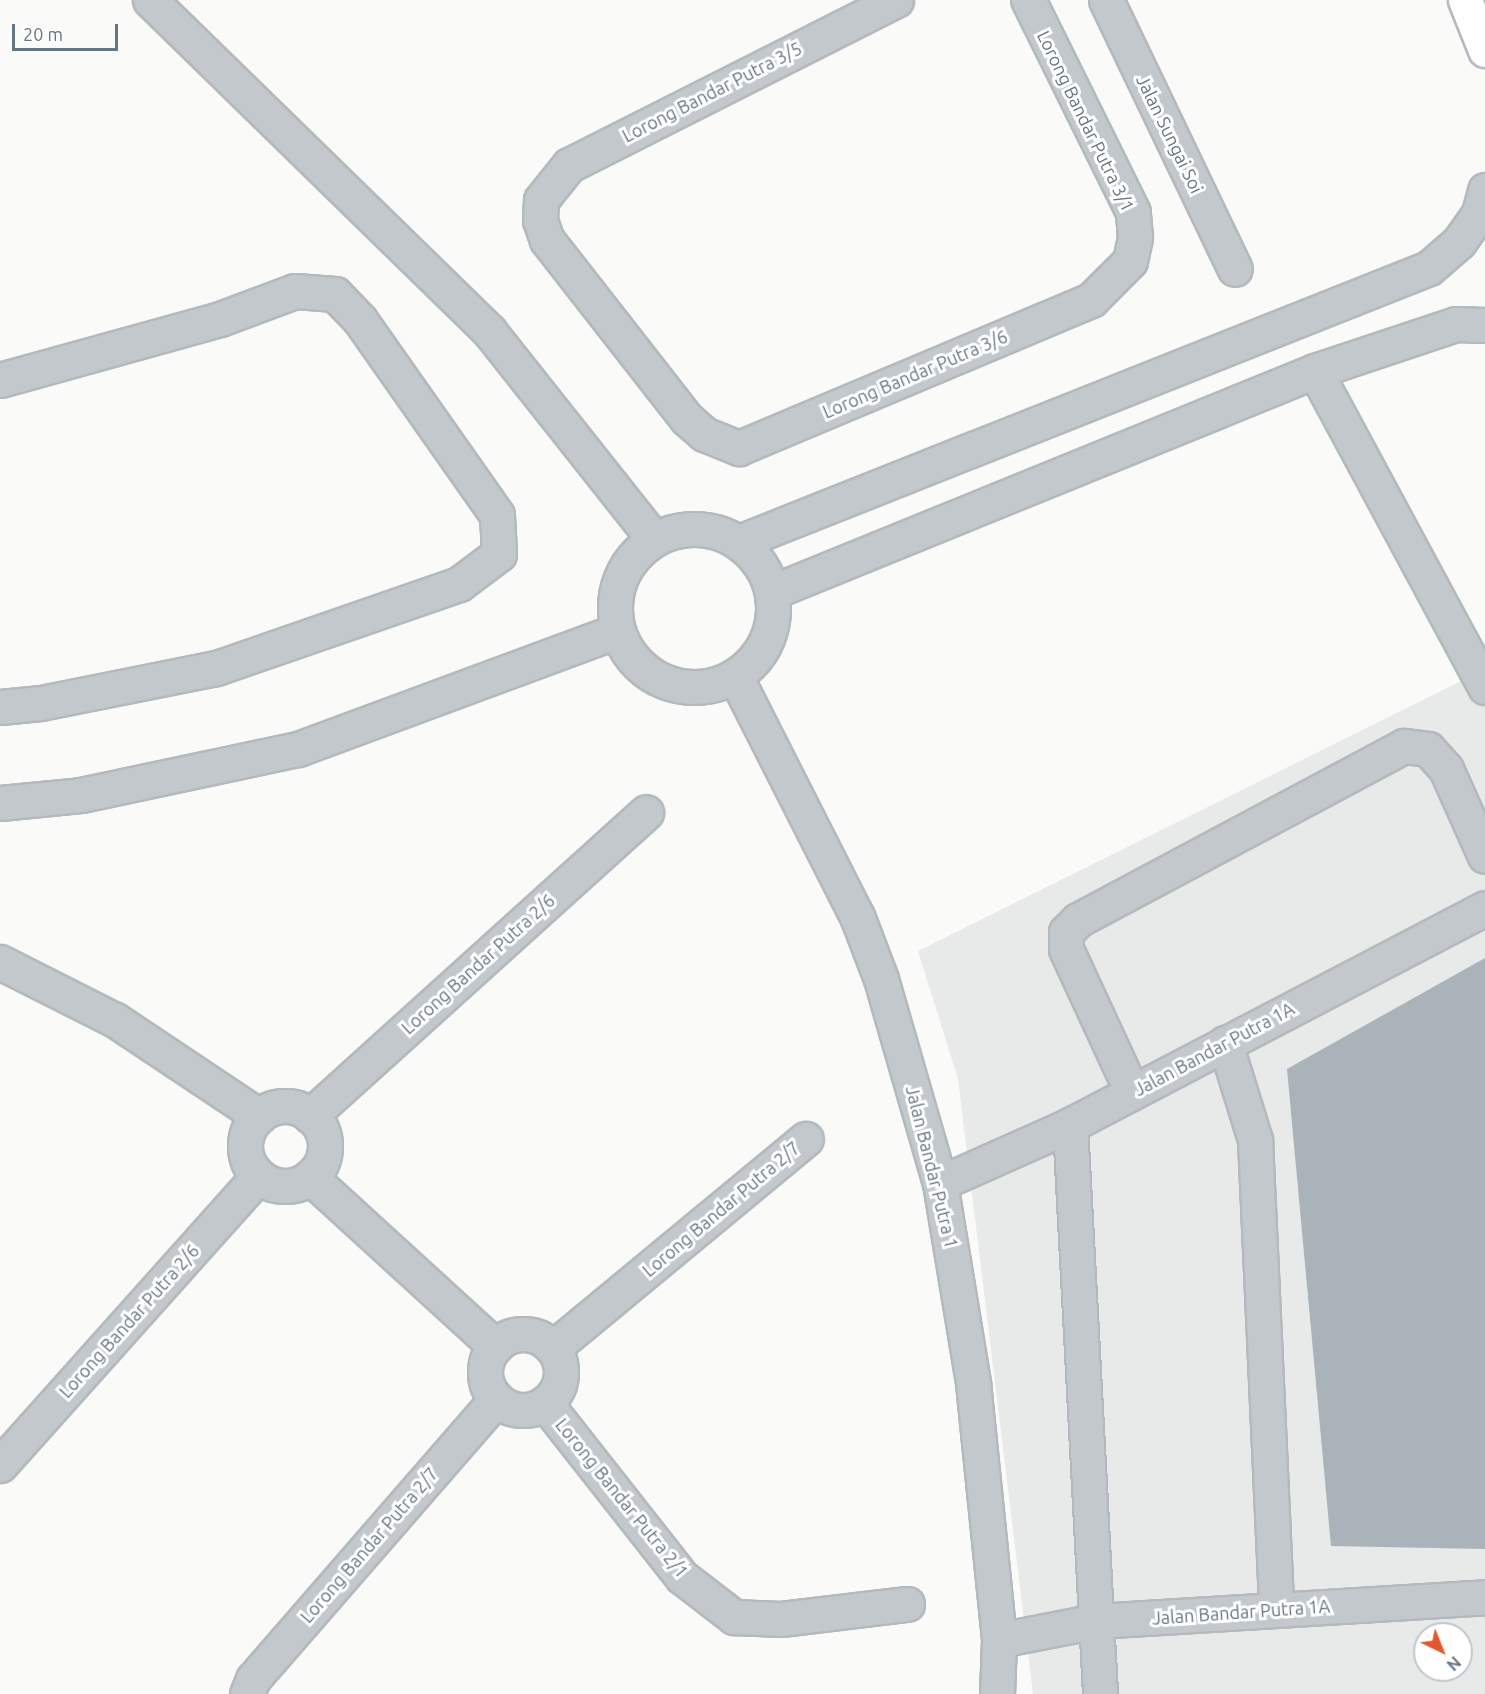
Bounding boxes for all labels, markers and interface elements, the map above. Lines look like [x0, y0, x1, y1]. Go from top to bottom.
scale bar [15, 12, 122, 50]
text: 20 m [23, 24, 63, 44]
street label: Lorong Bandar Putra 3/1 [1033, 27, 1139, 215]
street label: Lorong Bandar Putra 3/5 [619, 37, 805, 147]
street label: Jalan Sungai Soi [1132, 71, 1208, 197]
street label: Lorong Bandar Putra 3/6 [819, 325, 1011, 423]
street label: Lorong Bandar Putra 2/6 [397, 890, 559, 1038]
street label: Jalan Bandar Putra 1A [1130, 998, 1298, 1100]
street label: Jalan Bandar Putra 1 [901, 1084, 963, 1250]
street label: Lorong Bandar Putra 2/7 [638, 1137, 804, 1281]
street label: Lorong Bandar Putra 2/6 [55, 1240, 203, 1402]
street label: Lorong Bandar Putra 2/1 [551, 1414, 693, 1582]
street label: Lorong Bandar Putra 2/7 [296, 1463, 442, 1627]
street label: Jalan Bandar Putra 1A [1151, 1595, 1331, 1629]
north arrow [1413, 1622, 1473, 1682]
text: N [1443, 1653, 1464, 1674]

